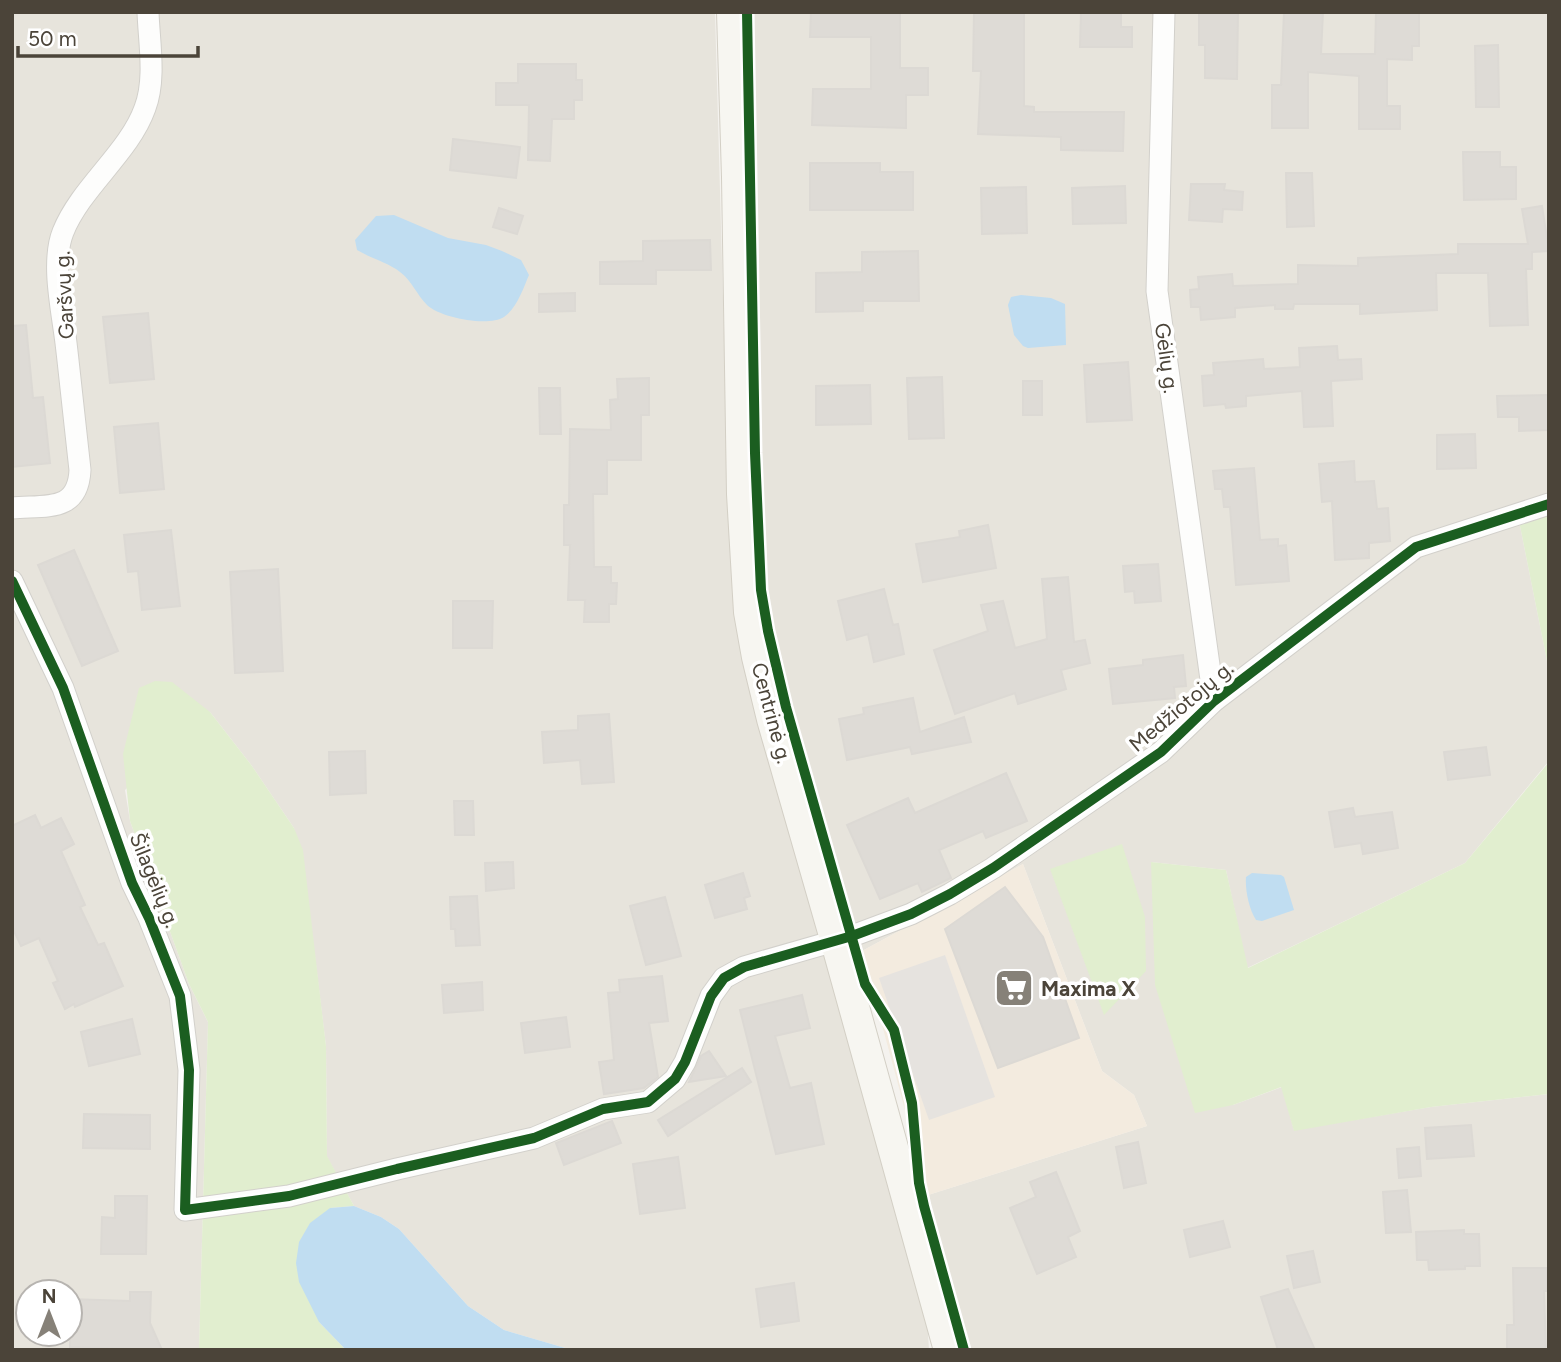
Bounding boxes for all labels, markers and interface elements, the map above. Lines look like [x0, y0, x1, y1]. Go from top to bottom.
scale bar [18, 14, 198, 58]
text: 50 m [28, 26, 77, 51]
street label: Garšvų g. [49, 250, 79, 340]
street label: Gėlių g. [1150, 321, 1184, 395]
street label: Medžiotojų g. [1124, 655, 1238, 757]
street label: Centrinė g. [747, 660, 797, 766]
street label: Šilagėlių g. [125, 829, 185, 931]
supermarket icon: Maxima X [993, 967, 1035, 1009]
place label: Maxima X [1041, 976, 1136, 1001]
north arrow [14, 1278, 84, 1348]
text: N [42, 1285, 56, 1308]

